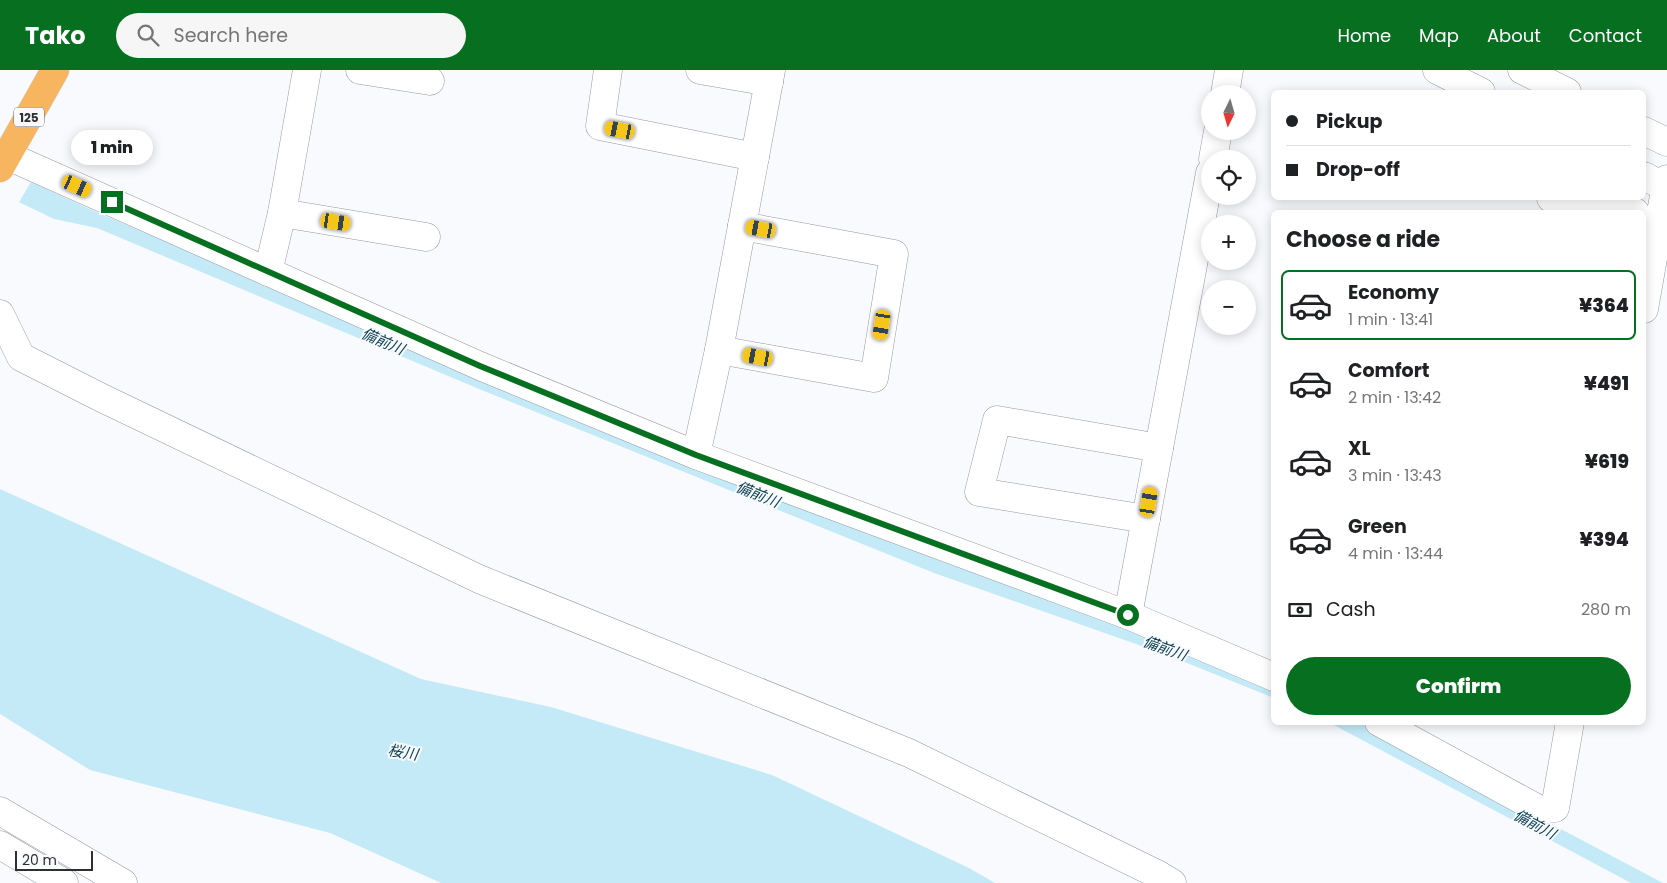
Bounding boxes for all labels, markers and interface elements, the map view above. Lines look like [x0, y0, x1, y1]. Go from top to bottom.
search box [116, 13, 466, 58]
text: Tako [25, 19, 86, 52]
icon: search [134, 21, 162, 49]
text: Search here [174, 22, 288, 49]
text: Home [1337, 23, 1391, 48]
text: Map [1419, 23, 1459, 48]
text: About [1487, 23, 1541, 48]
text: Contact [1569, 23, 1642, 48]
north arrow [1201, 85, 1256, 140]
map controls [1201, 85, 1256, 335]
road number: 125 [14, 108, 44, 126]
text: Pickup [1316, 108, 1382, 135]
car [603, 120, 636, 140]
callout: 1 min [71, 129, 153, 164]
text: 1 min [91, 136, 133, 159]
button: locate [1201, 150, 1256, 205]
text: Drop-off [1316, 156, 1400, 183]
car [60, 173, 93, 199]
route end [101, 191, 123, 213]
car [320, 212, 351, 232]
button: + [1201, 215, 1256, 270]
car [744, 219, 777, 239]
text: Choose a ride [1286, 224, 1440, 255]
text: Economy [1348, 279, 1439, 306]
button: − [1201, 280, 1256, 335]
icon: car [1288, 283, 1333, 328]
text: ¥364 [1579, 292, 1629, 319]
text: 1 min · 13:41 [1348, 308, 1433, 331]
car [872, 309, 891, 341]
water label: 備前川 [358, 323, 410, 360]
car [741, 347, 774, 367]
text: Comfort [1348, 357, 1430, 384]
icon: car [1288, 361, 1333, 406]
text: ¥491 [1584, 370, 1629, 397]
text: 2 min · 13:42 [1348, 386, 1441, 409]
text: XL [1348, 435, 1371, 462]
icon: car [1288, 439, 1333, 484]
text: ¥619 [1585, 448, 1629, 475]
text: 3 min · 13:43 [1348, 464, 1442, 487]
water label: 備前川 [733, 476, 785, 513]
car [1139, 486, 1158, 518]
text: Green [1348, 513, 1407, 540]
icon: car [1288, 517, 1333, 562]
text: ¥394 [1579, 526, 1629, 553]
text: 4 min · 13:44 [1348, 542, 1443, 565]
icon: cash [1286, 596, 1314, 624]
text: Cash [1326, 596, 1376, 623]
text: 280 m [1581, 598, 1631, 621]
route start [1117, 604, 1139, 626]
water label: 備前川 [1140, 630, 1192, 666]
button: Confirm [1286, 657, 1631, 715]
water label: 桜川 [387, 739, 421, 765]
water label: 備前川 [1510, 804, 1562, 845]
scale bar [15, 848, 92, 871]
text: 20 m [22, 850, 57, 870]

